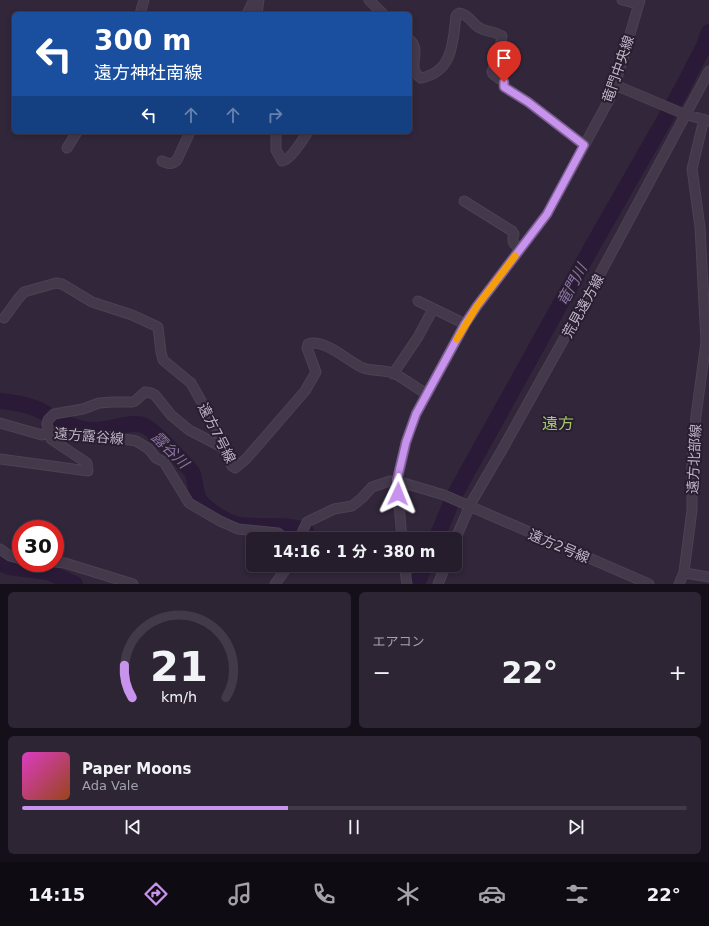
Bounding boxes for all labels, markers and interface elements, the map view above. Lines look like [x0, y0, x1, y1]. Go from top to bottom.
text: 300 m [94, 24, 191, 57]
icon: left [28, 28, 80, 80]
street label: 竜門中央線 [599, 33, 637, 105]
pin [487, 41, 521, 82]
icon: arrive [493, 47, 515, 69]
text: 遠方神社南線 [94, 62, 202, 83]
icon: left [138, 104, 160, 126]
icon: ahead [180, 104, 202, 126]
icon: ahead [222, 104, 244, 126]
icon: right [264, 104, 286, 126]
water label: 竜門川 [553, 259, 592, 309]
street label: 荒見遠方線 [559, 272, 607, 340]
street label: 遠方7号線 [195, 400, 239, 466]
district label: 遠方 [542, 414, 574, 433]
street label: 遠方北部線 [684, 424, 704, 494]
street label: 遠方露谷線 [53, 425, 125, 447]
water label: 露谷川 [148, 428, 194, 474]
position arrow [377, 473, 419, 515]
speed limit sign: 30 [12, 520, 64, 572]
street label: 遠方2号線 [526, 526, 592, 566]
text: 14:16 · 1 分 · 380 m [273, 543, 435, 561]
text: エアコン [373, 634, 425, 649]
text: 21 [150, 642, 208, 691]
text: 22° [501, 655, 558, 690]
text: − [373, 660, 391, 685]
text: + [669, 660, 687, 685]
text: km/h [161, 689, 197, 705]
text: Paper Moons [82, 760, 191, 778]
text: Ada Vale [82, 778, 138, 793]
icon: previous [122, 816, 144, 838]
icon: pause [343, 816, 365, 838]
icon: next [565, 816, 587, 838]
icon: directions [142, 880, 170, 908]
icon: music [226, 880, 254, 908]
icon: phone [310, 880, 338, 908]
icon: climate [394, 880, 422, 908]
icon: car [478, 880, 506, 908]
icon: filters [563, 880, 591, 908]
text: 14:15 [28, 884, 85, 905]
text: 22° [647, 884, 681, 905]

